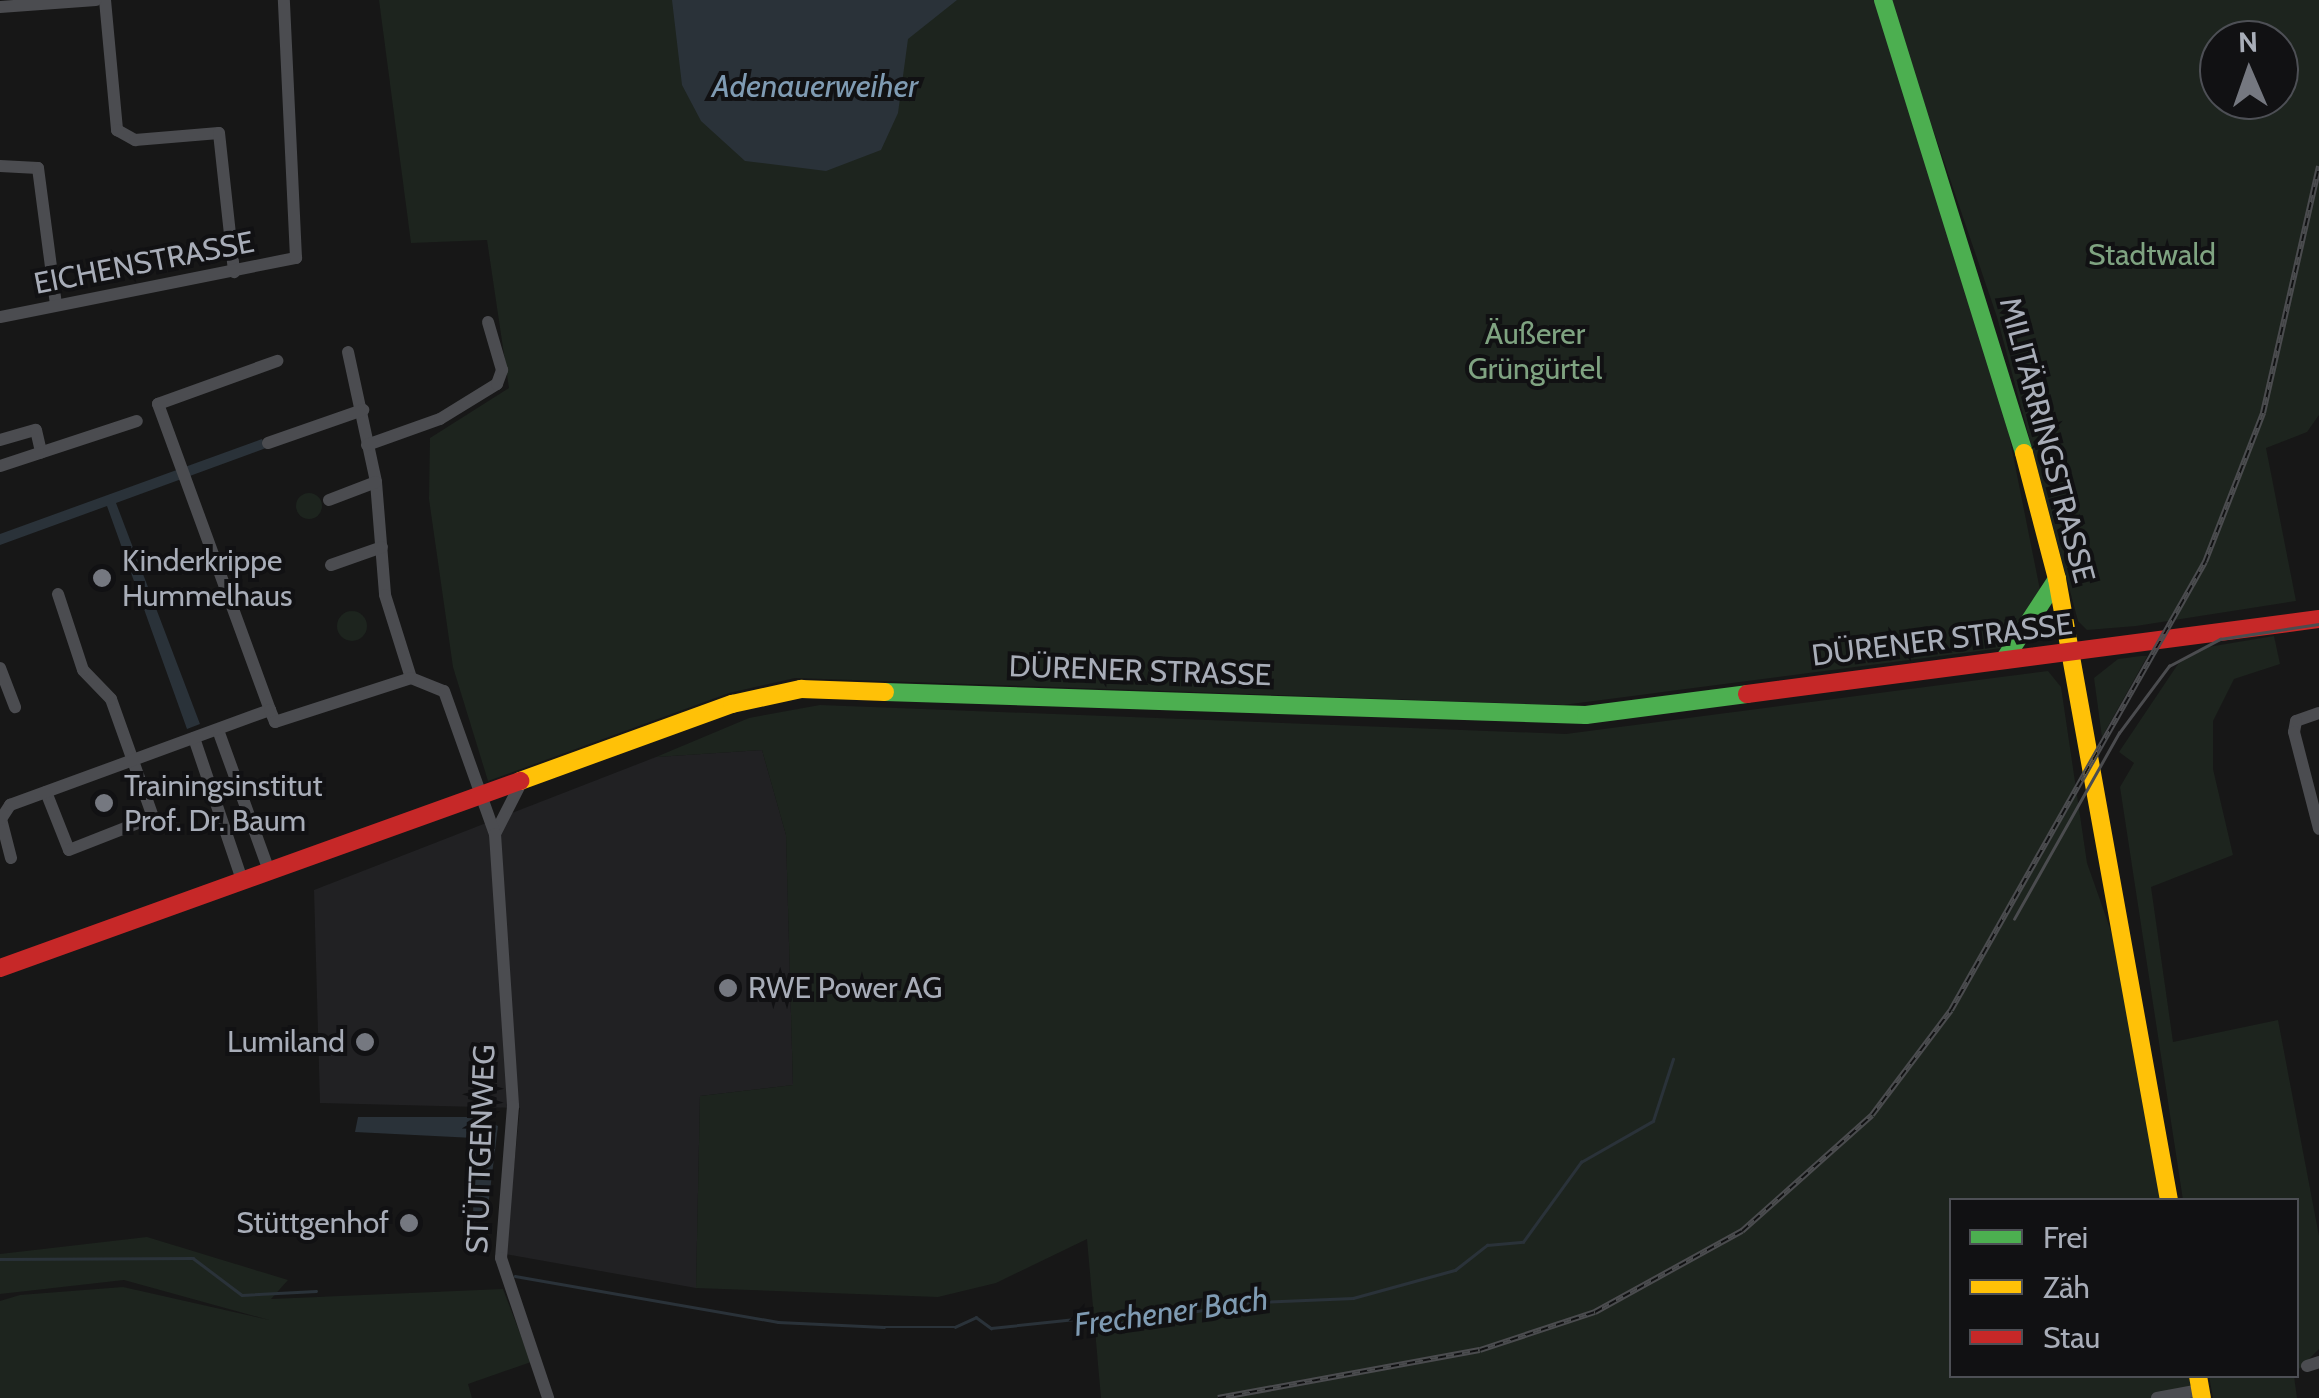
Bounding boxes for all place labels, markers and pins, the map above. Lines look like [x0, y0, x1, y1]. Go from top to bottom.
place label: Kinderkrippe Hummelhaus [122, 543, 292, 614]
marker: Kinderkrippe Hummelhaus [91, 567, 113, 589]
place label: Trainingsinstitut Prof. Dr. Baum [124, 768, 323, 838]
marker: Trainingsinstitut Prof. Dr. Baum [93, 792, 115, 814]
place label: RWE Power AG [748, 970, 942, 1006]
marker: RWE Power AG [717, 977, 739, 999]
place label: Lumiland [227, 1024, 345, 1060]
marker: Lumiland [354, 1031, 376, 1053]
place label: Stüttgenhof [236, 1205, 389, 1241]
marker: Stüttgenhof [398, 1212, 420, 1234]

